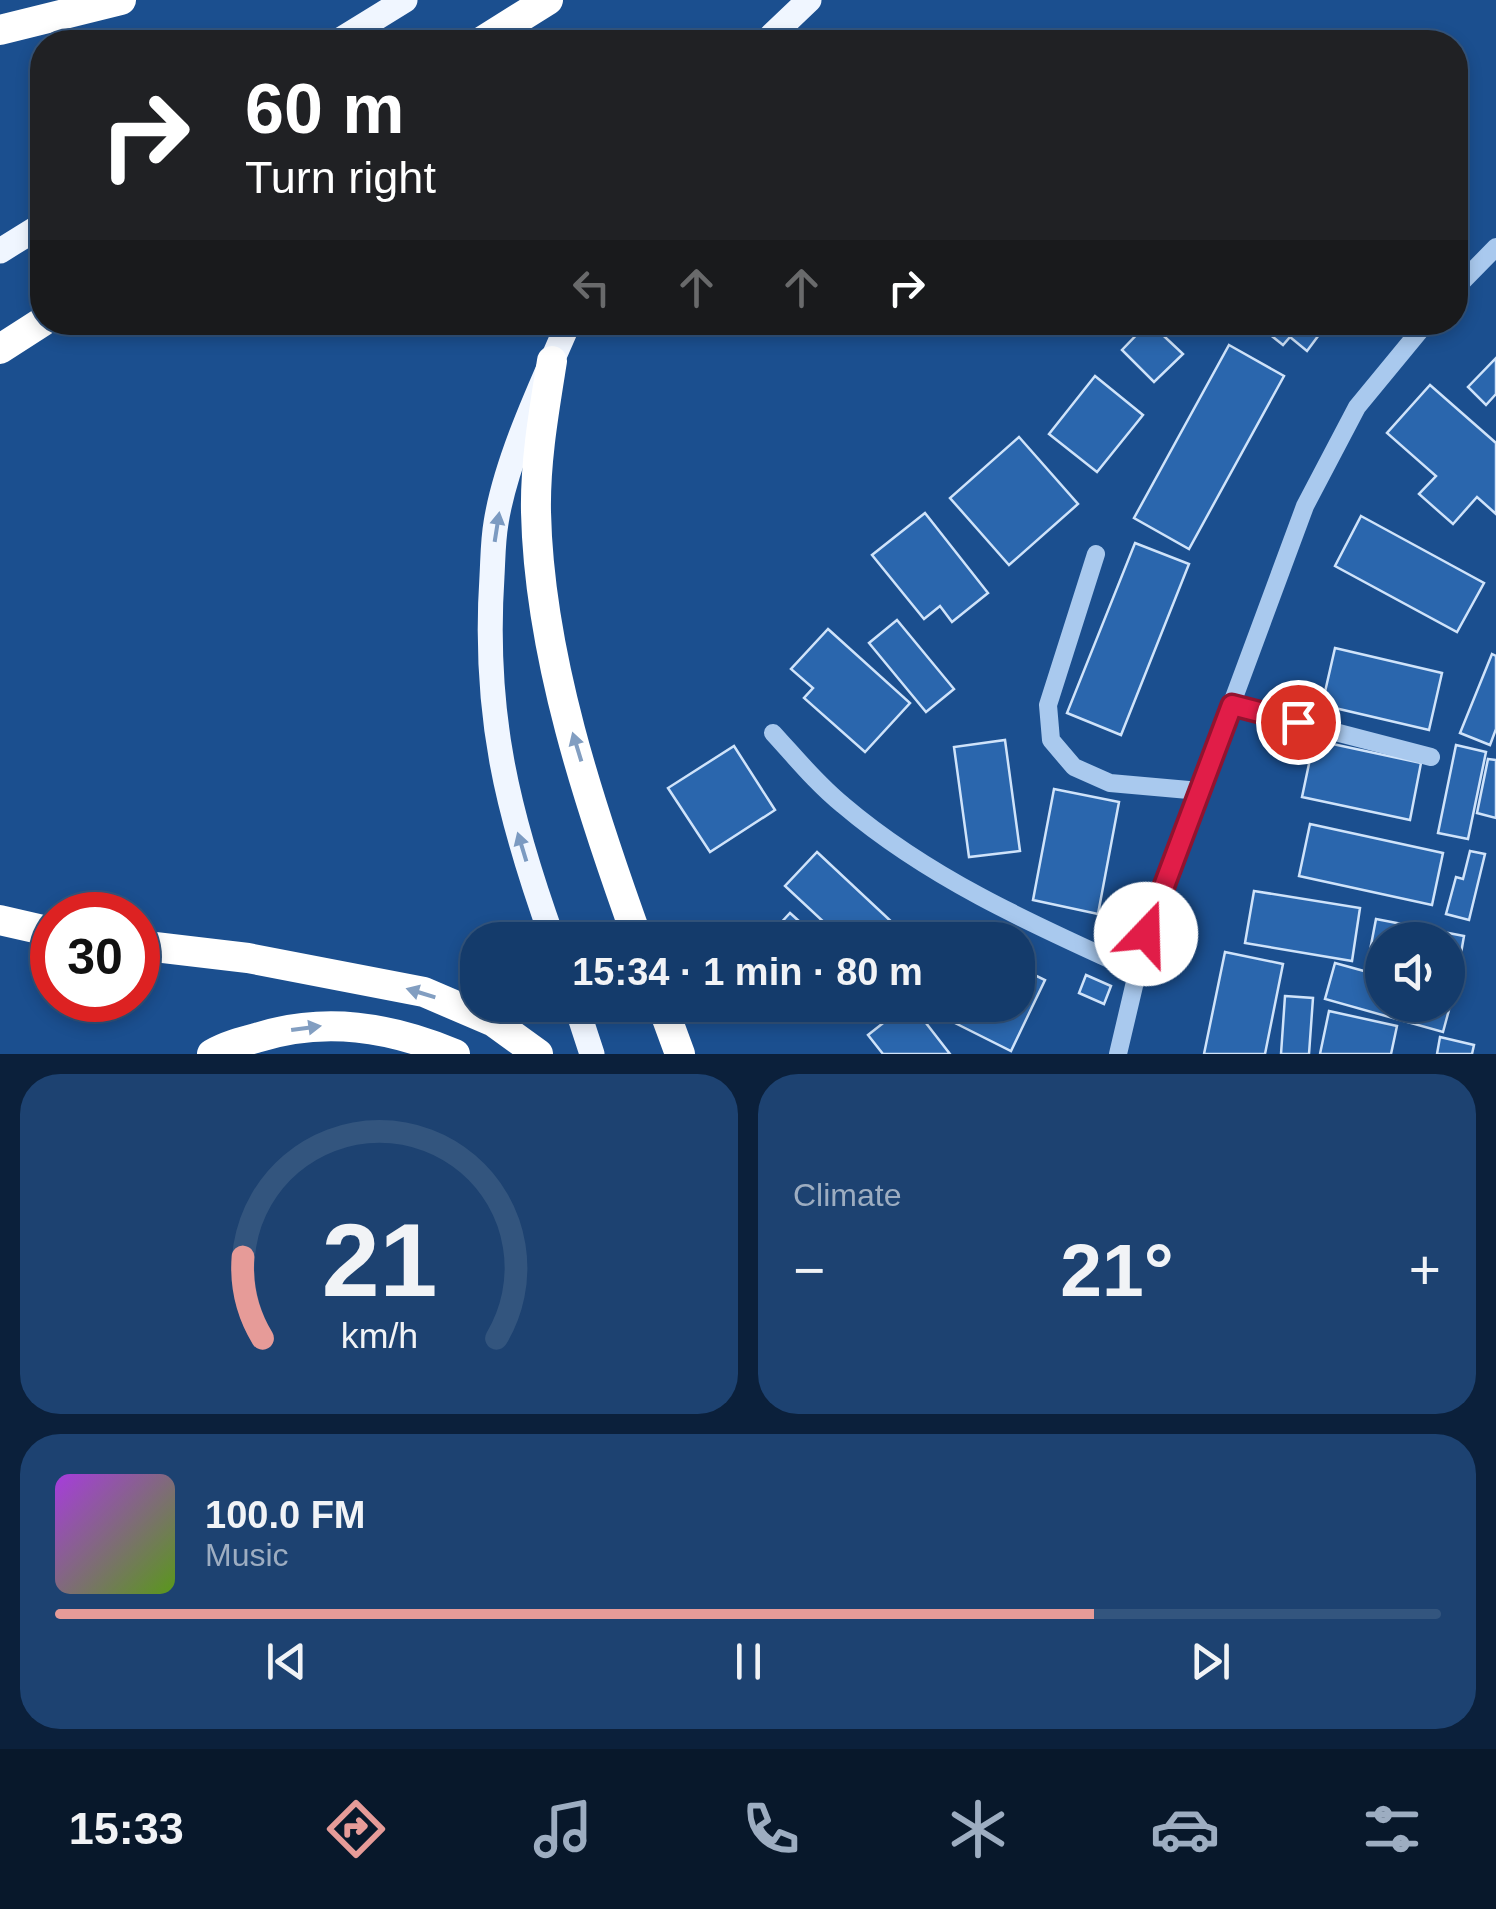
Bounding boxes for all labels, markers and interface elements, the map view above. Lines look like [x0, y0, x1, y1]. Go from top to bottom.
icon: right [80, 70, 210, 200]
text: 60 m [245, 70, 405, 148]
text: Turn right [245, 152, 436, 203]
icon: left [564, 260, 619, 315]
icon: ahead [669, 260, 724, 315]
icon: ahead [774, 260, 829, 315]
icon: right [879, 260, 934, 315]
one-way arrow [490, 510, 506, 542]
pin [1256, 680, 1341, 765]
icon: arrive [1271, 695, 1326, 750]
one-way arrow [569, 731, 584, 762]
one-way arrow [514, 832, 529, 862]
position arrow [1094, 882, 1198, 986]
speed limit sign: 30 [30, 892, 160, 1022]
map controls [1365, 922, 1465, 1022]
button: sound [1365, 922, 1465, 1022]
text: 15:34 · 1 min · 80 m [572, 951, 923, 993]
one-way arrow [406, 985, 436, 1000]
one-way arrow [290, 1020, 322, 1036]
text: Climate [793, 1177, 901, 1213]
text: 21 [321, 1202, 437, 1318]
text: 21° [1060, 1228, 1174, 1312]
text: − [793, 1239, 825, 1301]
text: + [1409, 1239, 1441, 1301]
text: km/h [340, 1316, 418, 1356]
text: 100.0 FM [205, 1494, 366, 1536]
text: Music [205, 1537, 289, 1573]
icon: previous [259, 1634, 314, 1689]
icon: pause [721, 1634, 776, 1689]
icon: next [1183, 1634, 1238, 1689]
icon: directions [321, 1794, 391, 1864]
icon: music [528, 1794, 598, 1864]
icon: phone [736, 1794, 806, 1864]
icon: climate [943, 1794, 1013, 1864]
icon: car [1150, 1794, 1220, 1864]
icon: filters [1357, 1794, 1427, 1864]
text: 15:33 [69, 1803, 184, 1854]

